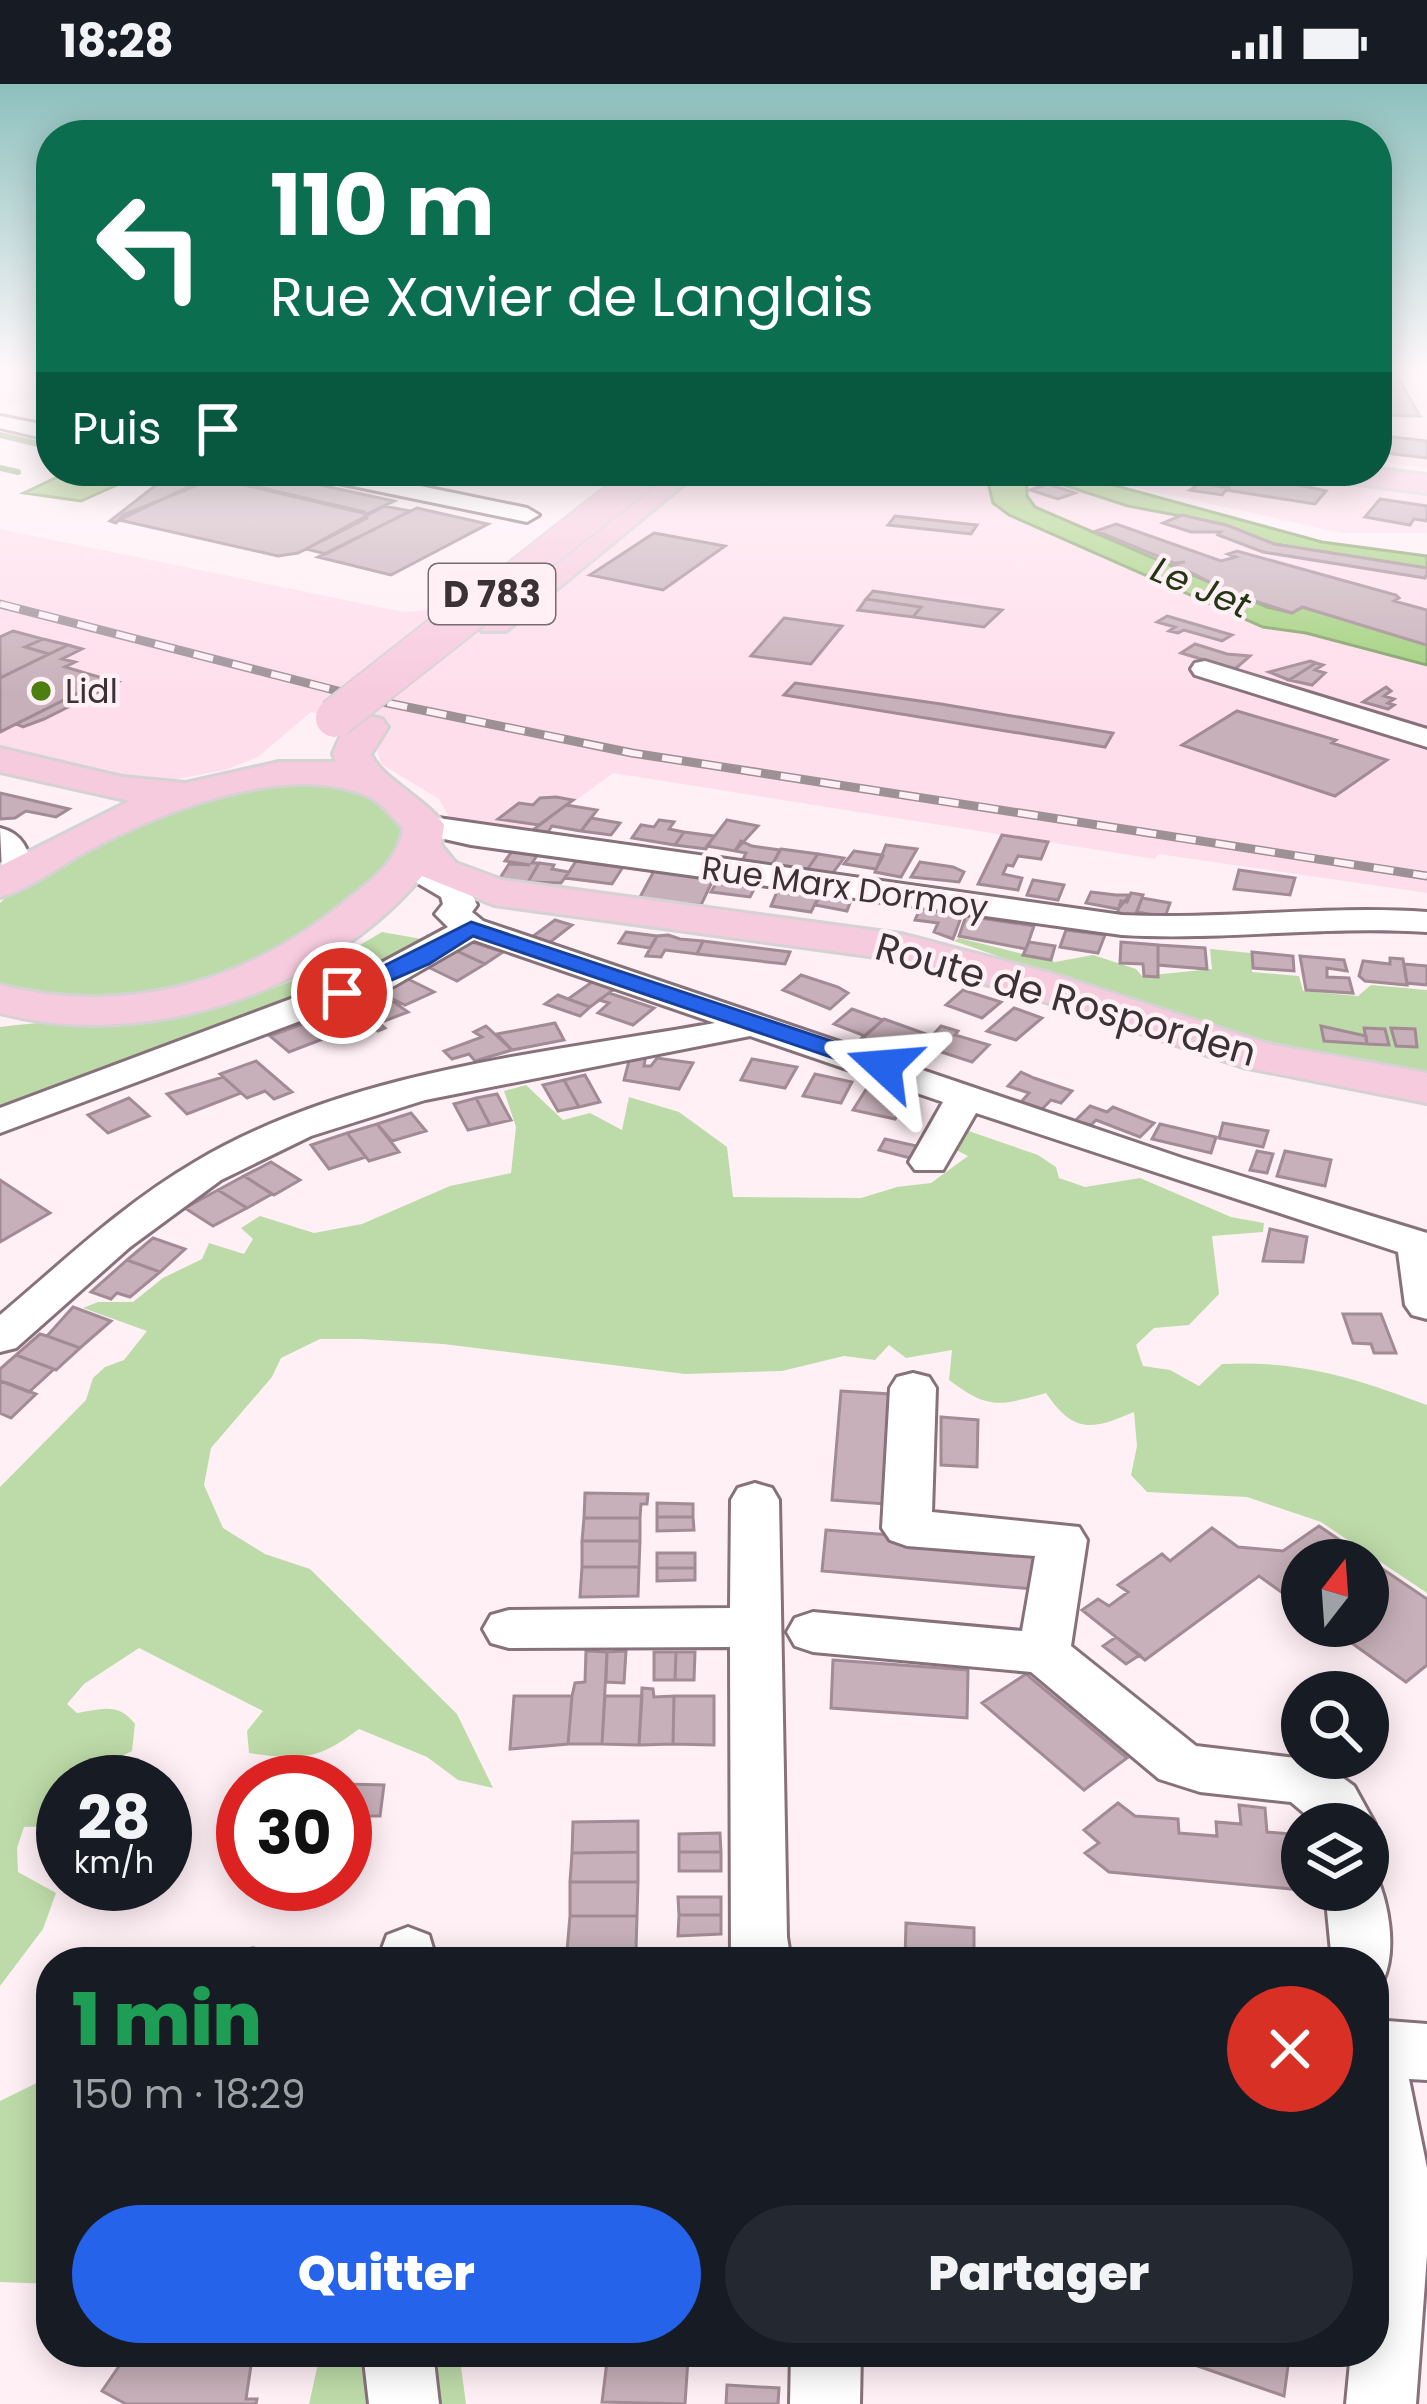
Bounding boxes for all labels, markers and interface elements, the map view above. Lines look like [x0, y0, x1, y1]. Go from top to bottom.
text: 18:28 [60, 10, 174, 73]
text: 110 m [270, 147, 495, 264]
icon: left [72, 168, 228, 324]
text: Rue Xavier de Langlais [270, 259, 874, 335]
icon: arrive [185, 396, 251, 462]
text: Puis [72, 397, 161, 460]
water label: Le Jet [1143, 544, 1259, 631]
road number: D 783 [429, 564, 555, 624]
place label: Lidl [65, 668, 118, 715]
marker: Lidl [28, 678, 54, 704]
street label: Rue Marx Dormoy [699, 844, 991, 931]
street label: Route de Rosporden [869, 919, 1263, 1080]
pin [291, 942, 393, 1044]
icon: arrive [309, 960, 375, 1026]
position arrow [821, 1003, 947, 1129]
north arrow [1281, 1539, 1389, 1647]
map controls [1281, 1539, 1389, 1911]
button: search [1281, 1671, 1389, 1779]
speed limit sign: 30 [216, 1755, 372, 1911]
text: 28 [77, 1776, 151, 1860]
button: layers [1281, 1803, 1389, 1911]
text: km/h [74, 1841, 154, 1884]
text: 1 min [72, 1969, 262, 2070]
button: close [1227, 1986, 1353, 2112]
text: 150 m · 18:29 [72, 2067, 306, 2122]
button: Quitter [72, 2205, 701, 2343]
button: Partager [725, 2205, 1353, 2343]

